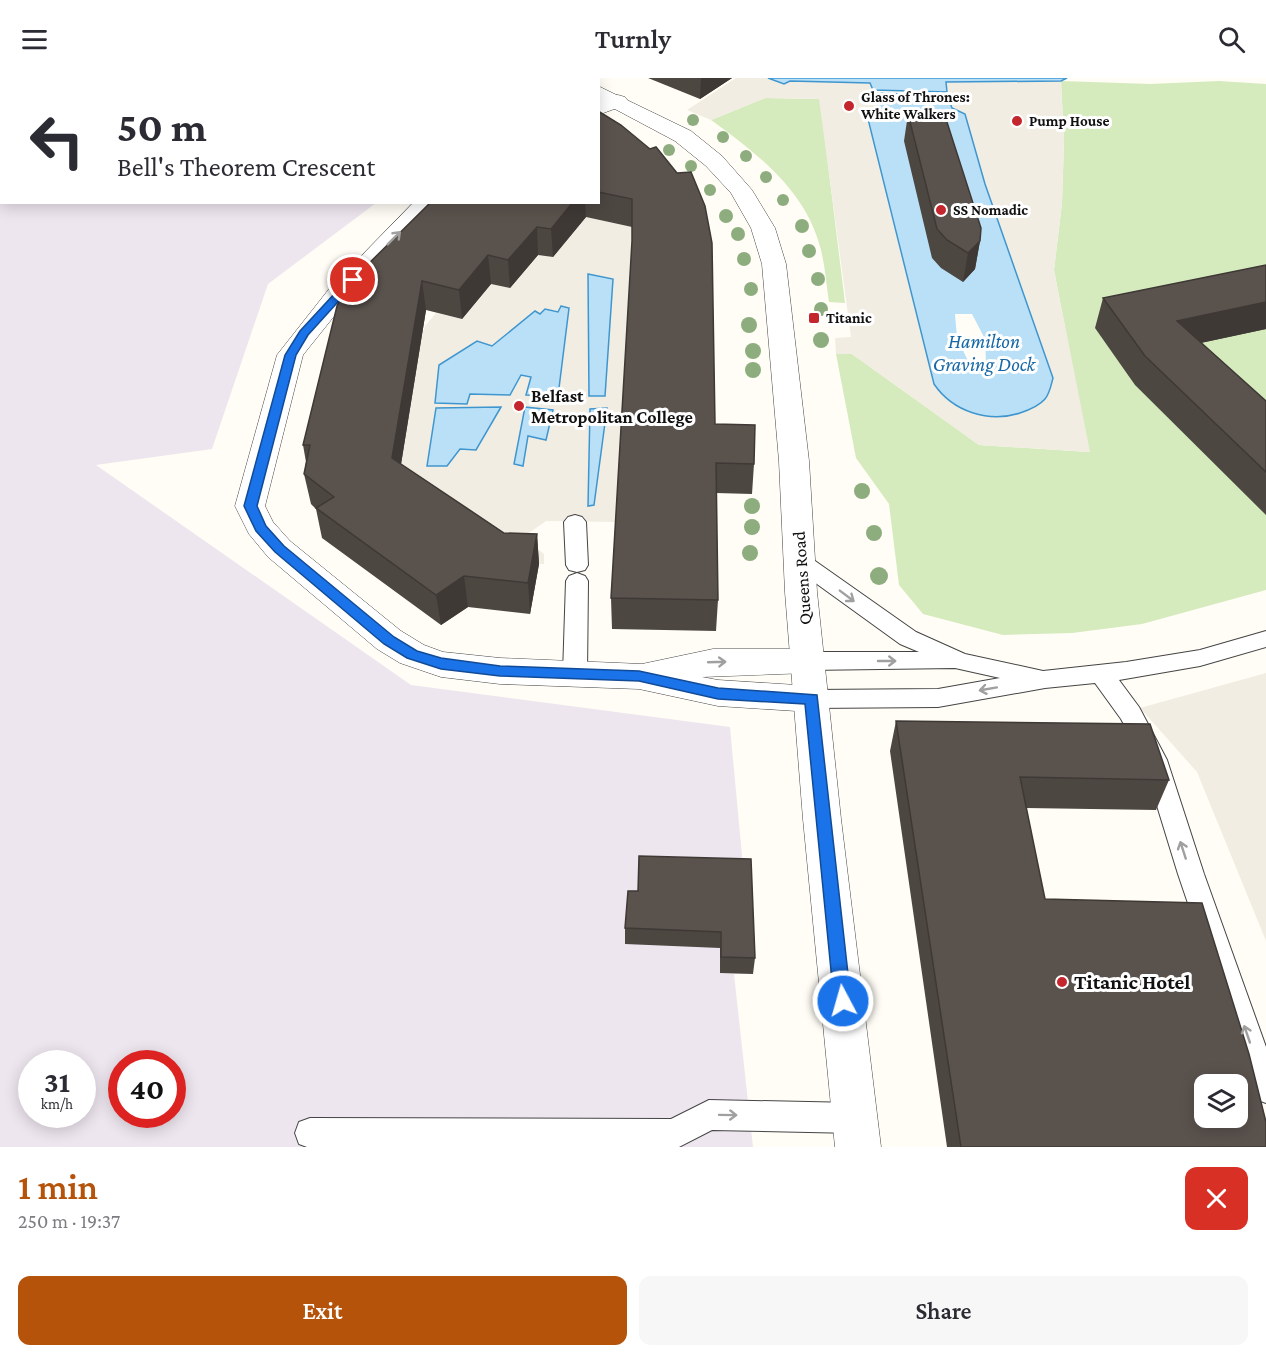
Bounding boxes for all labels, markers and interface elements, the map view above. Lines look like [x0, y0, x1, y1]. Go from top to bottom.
icon: menu [18, 23, 51, 56]
icon: search [1215, 23, 1248, 56]
text: Turnly [595, 24, 671, 54]
place label: Glass of Thrones: White Walkers [860, 89, 970, 122]
marker: Glass of Thrones: White Walkers [842, 99, 856, 113]
icon: left [18, 102, 96, 180]
text: 50 m [117, 103, 207, 150]
place label: Pump House [1029, 113, 1109, 129]
marker: Pump House [1010, 114, 1024, 128]
text: Bell's Theorem Crescent [117, 152, 376, 182]
place label: SS Nomadic [953, 202, 1028, 218]
marker: SS Nomadic [934, 203, 948, 217]
one-way arrow [387, 230, 402, 245]
pin [327, 254, 378, 305]
icon: arrive [336, 263, 369, 296]
place label: Titanic [826, 310, 872, 326]
marker: Titanic [807, 311, 821, 325]
water label: Hamilton Graving Dock [933, 330, 1037, 376]
place label: Belfast Metropolitan College [531, 386, 693, 427]
marker: Belfast Metropolitan College [512, 399, 526, 413]
street label: Queens Road [789, 530, 815, 626]
one-way arrow [838, 589, 854, 602]
one-way arrow [876, 655, 896, 666]
one-way arrow [707, 657, 727, 668]
one-way arrow [978, 684, 998, 695]
one-way arrow [1177, 841, 1188, 860]
position arrow [811, 969, 875, 1033]
place label: Titanic Hotel [1074, 970, 1190, 994]
marker: Titanic Hotel [1055, 975, 1069, 989]
one-way arrow [1240, 1025, 1251, 1044]
speed limit sign: 40 [108, 1050, 186, 1128]
text: 31 [44, 1065, 70, 1098]
map controls [1194, 1074, 1248, 1128]
button: layers [1194, 1074, 1248, 1128]
text: km/h [41, 1096, 73, 1112]
one-way arrow [718, 1110, 738, 1121]
text: 1 min [18, 1167, 98, 1207]
button: close [1185, 1167, 1248, 1230]
text: 250 m · 19:37 [18, 1210, 120, 1232]
button: Exit [18, 1276, 627, 1345]
button: Share [639, 1276, 1248, 1345]

